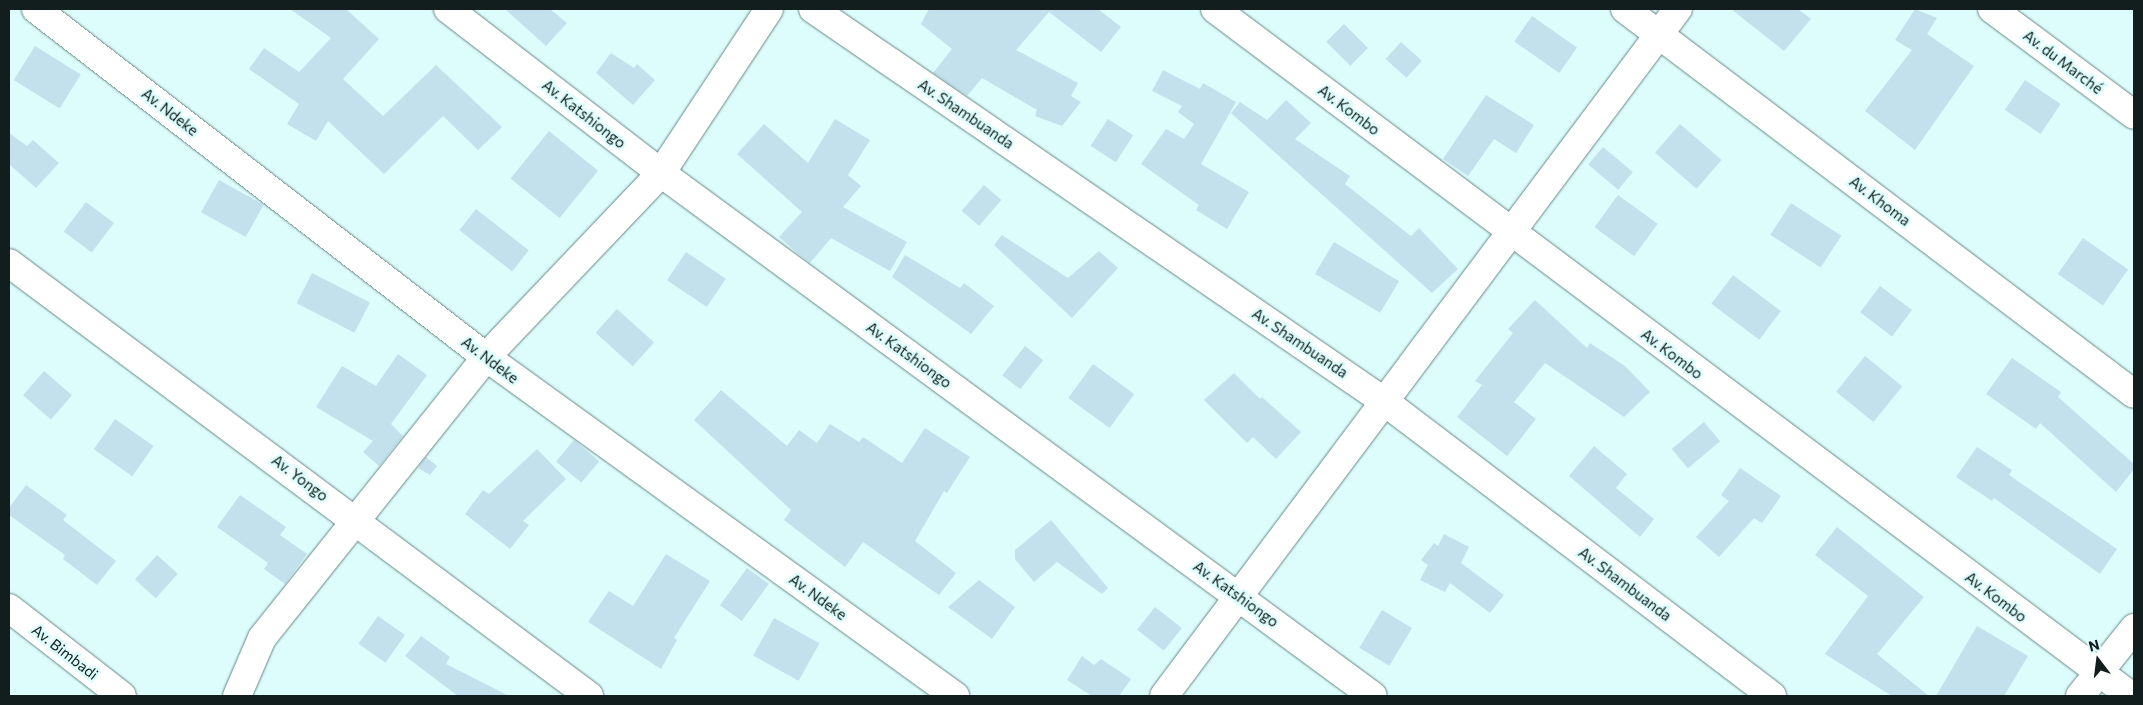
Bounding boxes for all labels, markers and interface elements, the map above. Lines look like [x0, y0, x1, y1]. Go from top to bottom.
street label: Av. du Marché [2020, 26, 2106, 98]
street label: Av. Shambuanda [915, 75, 1017, 153]
street label: Av. Katshiongo [539, 76, 629, 152]
street label: Av. Kombo [1315, 81, 1383, 139]
street label: Av. Ndeke [138, 84, 202, 140]
street label: Av. Khoma [1846, 172, 1914, 230]
street label: Av. Shambuanda [1249, 304, 1351, 382]
street label: Av. Katshiongo [863, 318, 955, 392]
street label: Av. Kombo [1638, 325, 1706, 383]
street label: Av. Ndeke [458, 333, 522, 387]
street label: Av. Yongo [268, 451, 332, 505]
street label: Av. Shambuanda [1575, 543, 1675, 625]
street label: Av. Katshiongo [1190, 557, 1282, 631]
street label: Av. Kombo [1962, 568, 2030, 626]
street label: Av. Ndeke [786, 570, 850, 624]
street label: Av. Bimbadi [28, 621, 102, 683]
north arrow [2073, 635, 2123, 685]
text: N [2087, 635, 2101, 655]

